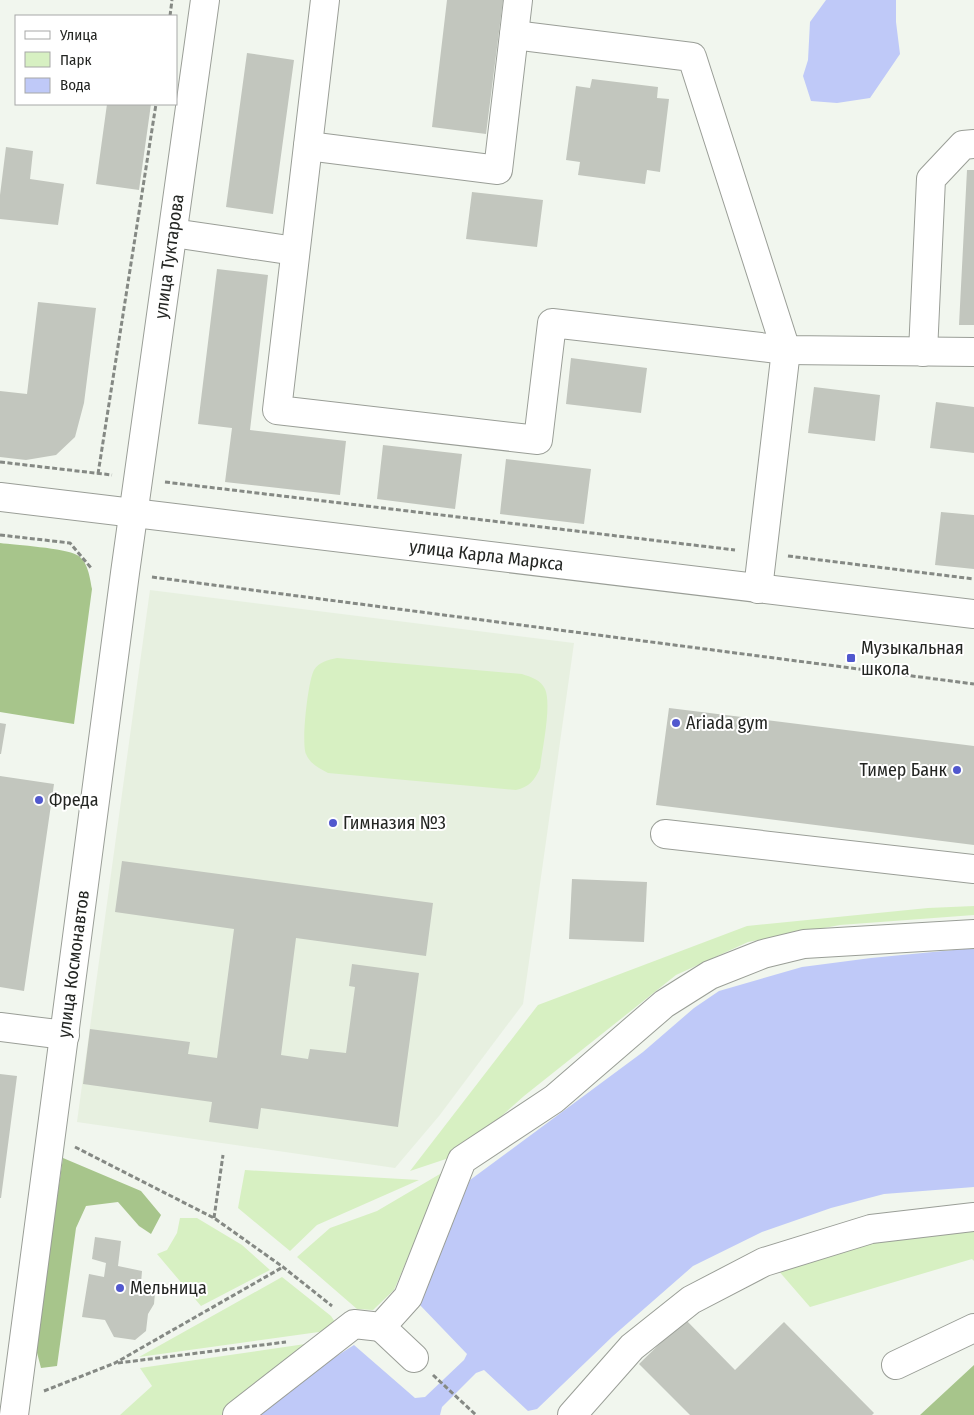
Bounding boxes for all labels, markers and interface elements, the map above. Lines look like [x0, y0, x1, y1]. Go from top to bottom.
legend [15, 15, 178, 105]
text: Улица [59, 26, 98, 44]
text: Парк [60, 51, 91, 69]
text: Вода [60, 76, 91, 94]
street label: улица Туктарова [150, 192, 189, 320]
street label: улица Карла Маркса [408, 535, 565, 576]
place label: Музыкальная школа [861, 637, 964, 680]
marker: Музыкальная школа [845, 652, 857, 664]
place label: Ariada gym [686, 712, 768, 734]
marker: Ariada gym [670, 717, 682, 729]
place label: Тимер Банк [860, 759, 948, 781]
marker: Тимер Банк [951, 764, 963, 776]
place label: Фреда [49, 789, 99, 811]
marker: Фреда [33, 794, 45, 806]
place label: Гимназия №3 [343, 812, 446, 834]
marker: Гимназия №3 [327, 817, 339, 829]
street label: улица Космонавтов [53, 889, 94, 1039]
place label: Мельница [130, 1277, 207, 1299]
marker: Мельница [114, 1282, 126, 1294]

